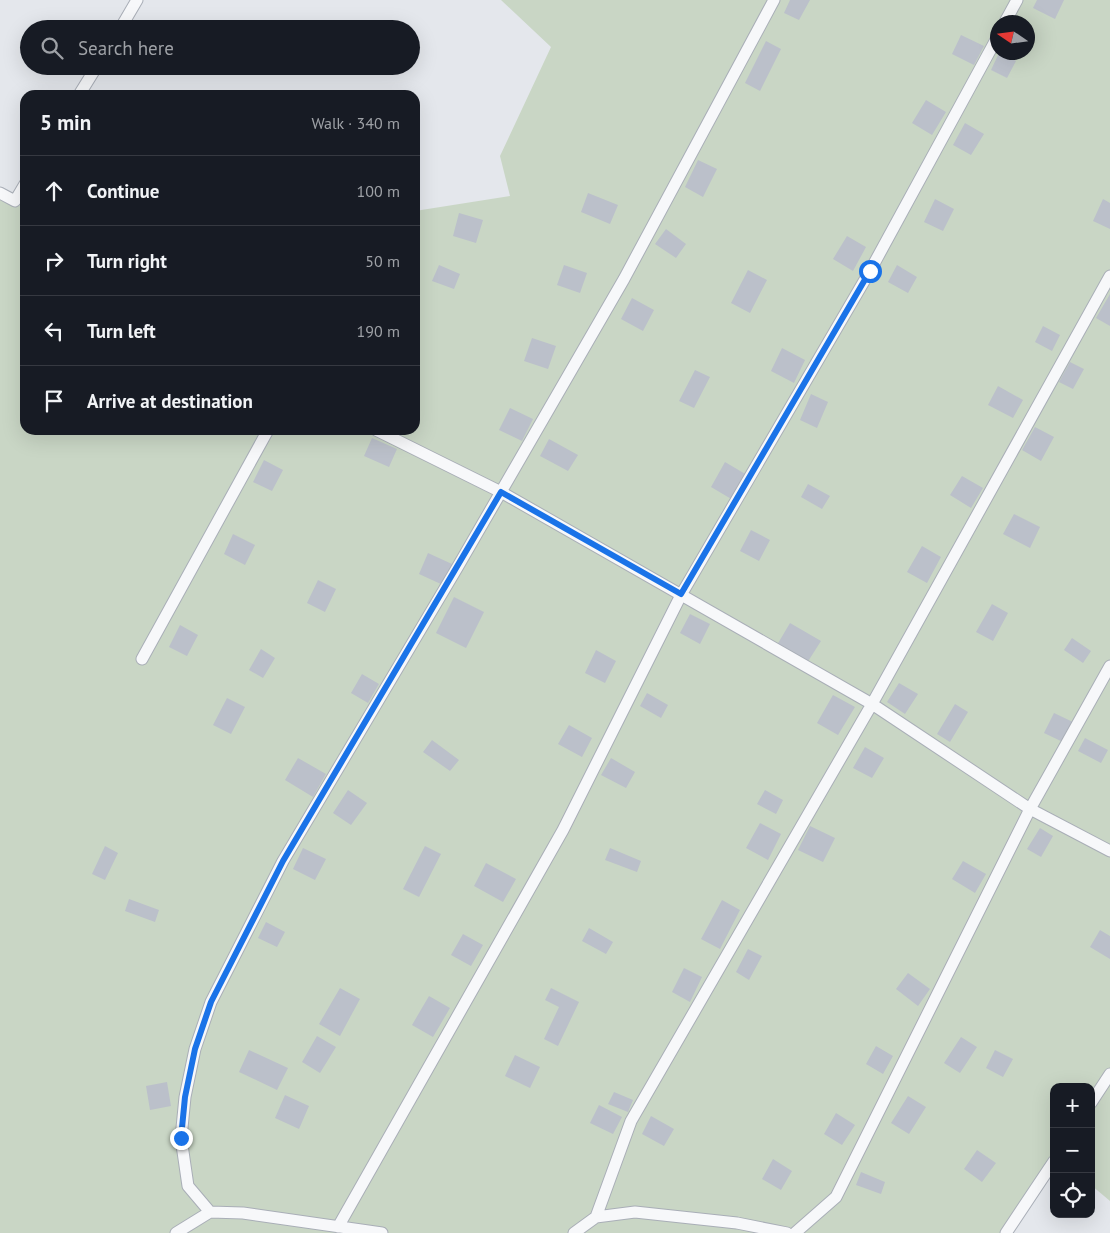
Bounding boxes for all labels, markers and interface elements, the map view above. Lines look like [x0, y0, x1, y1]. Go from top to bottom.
north arrow [990, 15, 1035, 60]
search box [20, 20, 420, 75]
icon: search [38, 34, 66, 62]
text: Search here [78, 36, 174, 60]
text: 5 min [40, 109, 91, 136]
text: Walk · 340 m [311, 113, 400, 133]
icon: ahead [40, 177, 68, 205]
text: Continue [87, 179, 159, 203]
text: 100 m [357, 181, 400, 201]
icon: right [40, 247, 68, 275]
text: Turn right [87, 249, 167, 273]
text: 50 m [365, 251, 400, 271]
route start [859, 260, 882, 283]
icon: left [40, 317, 68, 345]
text: Turn left [87, 319, 156, 343]
text: 190 m [357, 321, 400, 341]
icon: arrive [40, 387, 68, 415]
text: Arrive at destination [87, 389, 253, 413]
map controls [1050, 1083, 1095, 1218]
button: + [1050, 1083, 1095, 1128]
route end [170, 1127, 193, 1150]
button: − [1050, 1128, 1095, 1173]
button: locate [1050, 1173, 1095, 1218]

